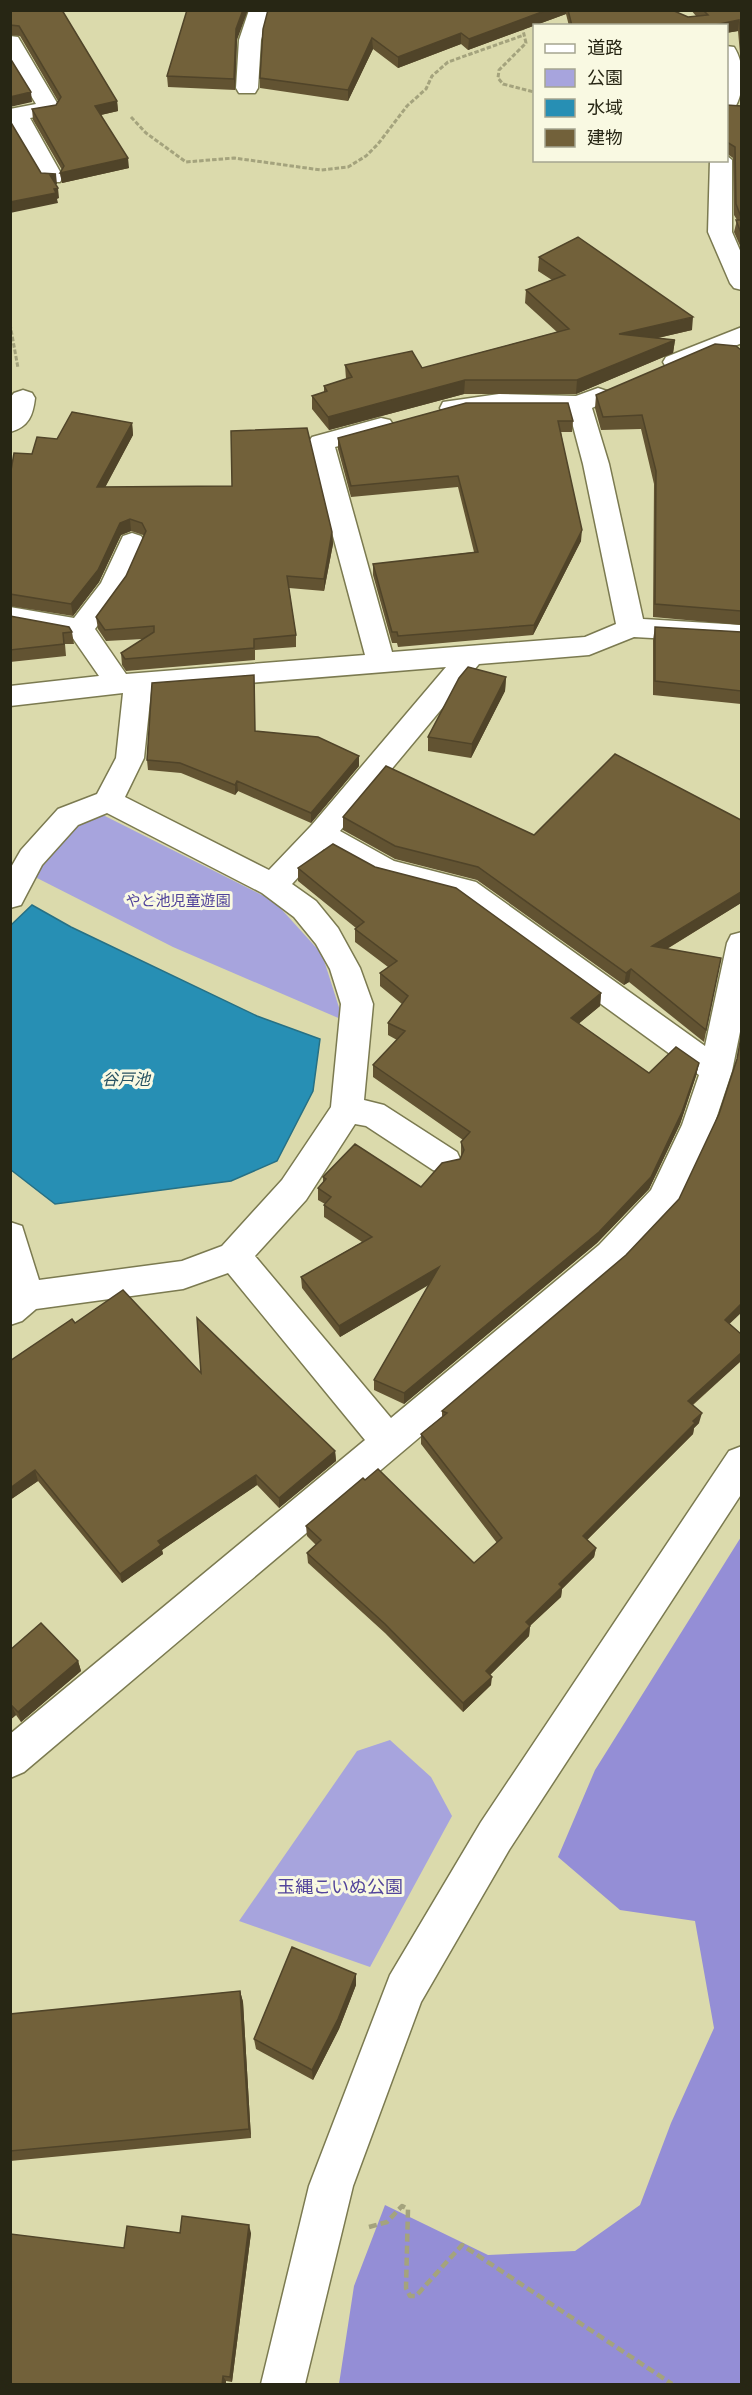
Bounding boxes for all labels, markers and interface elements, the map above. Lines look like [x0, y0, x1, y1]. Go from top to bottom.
legend [533, 24, 728, 162]
text: 道路 [587, 36, 623, 58]
text: 公園 [587, 66, 623, 88]
text: 水域 [587, 96, 623, 118]
text: 建物 [587, 126, 623, 148]
park label: やと池児童遊園 [125, 891, 231, 909]
water label: 谷戸池 [102, 1069, 152, 1088]
park label: 玉縄こいぬ公園 [277, 1875, 403, 1897]

